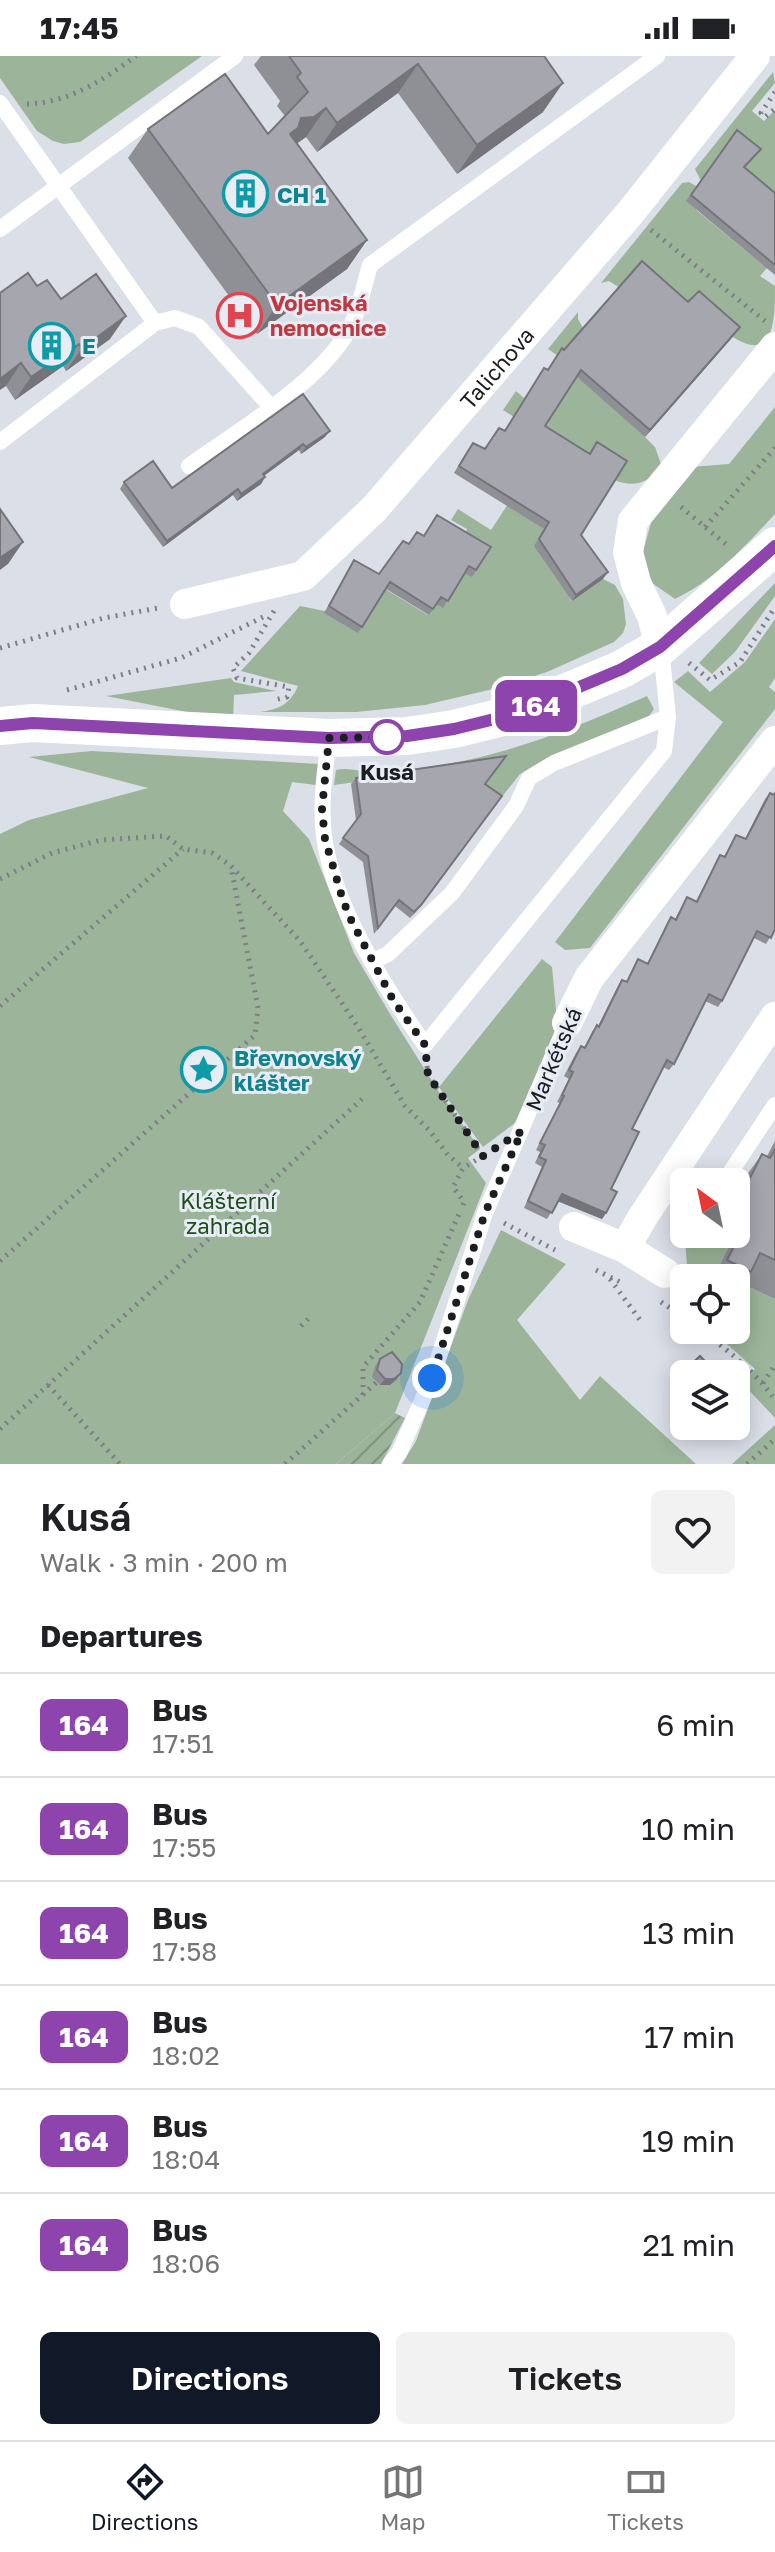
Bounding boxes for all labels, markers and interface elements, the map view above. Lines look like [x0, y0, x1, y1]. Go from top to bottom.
text: 17:45 [40, 10, 118, 46]
building icon: CH 1 [222, 170, 270, 218]
place label: CH 1 [277, 181, 326, 208]
place label: Vojenská nemocnice [270, 289, 386, 341]
hospital icon: Vojenská nemocnice [215, 291, 263, 339]
building icon: E [27, 321, 75, 369]
street label: Talichova [454, 321, 539, 414]
place label: E [82, 332, 96, 359]
line badge: 164 [490, 680, 582, 732]
text: 164 [511, 689, 561, 722]
marker: Kusá [370, 720, 404, 754]
place label: Kusá [360, 758, 414, 785]
street label: Markétská [519, 1003, 587, 1115]
place label: Břevnovský klášter [234, 1044, 361, 1096]
place icon: Břevnovský klášter [179, 1046, 227, 1094]
north arrow [670, 1168, 750, 1248]
map controls [670, 1168, 750, 1440]
park label: Klášterní zahrada [180, 1187, 278, 1239]
button: locate [670, 1264, 750, 1344]
your location [412, 1358, 452, 1398]
button: layers [670, 1360, 750, 1440]
button: heart [651, 1490, 735, 1574]
text: Kusá [40, 1494, 131, 1539]
text: Walk · 3 min · 200 m [40, 1547, 288, 1578]
text: Departures [40, 1618, 203, 1654]
text: Bus [152, 1692, 208, 1728]
text: 6 min [656, 1707, 735, 1743]
text: 164 [59, 1708, 109, 1741]
text: 17:51 [152, 1728, 214, 1759]
text: Bus [152, 1796, 208, 1832]
text: 10 min [641, 1811, 735, 1847]
text: 164 [59, 1812, 109, 1845]
text: 17:55 [152, 1832, 216, 1863]
text: Bus [152, 1900, 208, 1936]
text: 13 min [642, 1915, 735, 1951]
text: 164 [59, 1916, 109, 1949]
text: 17:58 [152, 1936, 217, 1967]
text: Bus [152, 2004, 208, 2040]
text: 17 min [644, 2019, 735, 2055]
text: 164 [59, 2020, 109, 2053]
text: 18:02 [152, 2040, 219, 2071]
text: Bus [152, 2108, 208, 2144]
text: 19 min [642, 2123, 735, 2159]
text: 164 [59, 2124, 109, 2157]
text: 18:04 [152, 2144, 220, 2175]
text: Bus [152, 2212, 208, 2248]
text: 21 min [643, 2227, 735, 2263]
text: 164 [59, 2228, 109, 2261]
text: 18:06 [152, 2248, 220, 2279]
button: Directions [40, 2332, 380, 2424]
button: Tickets [396, 2332, 735, 2424]
tab: Directions [91, 2460, 198, 2535]
tab: Map [380, 2460, 425, 2535]
tab: Tickets [607, 2460, 684, 2535]

